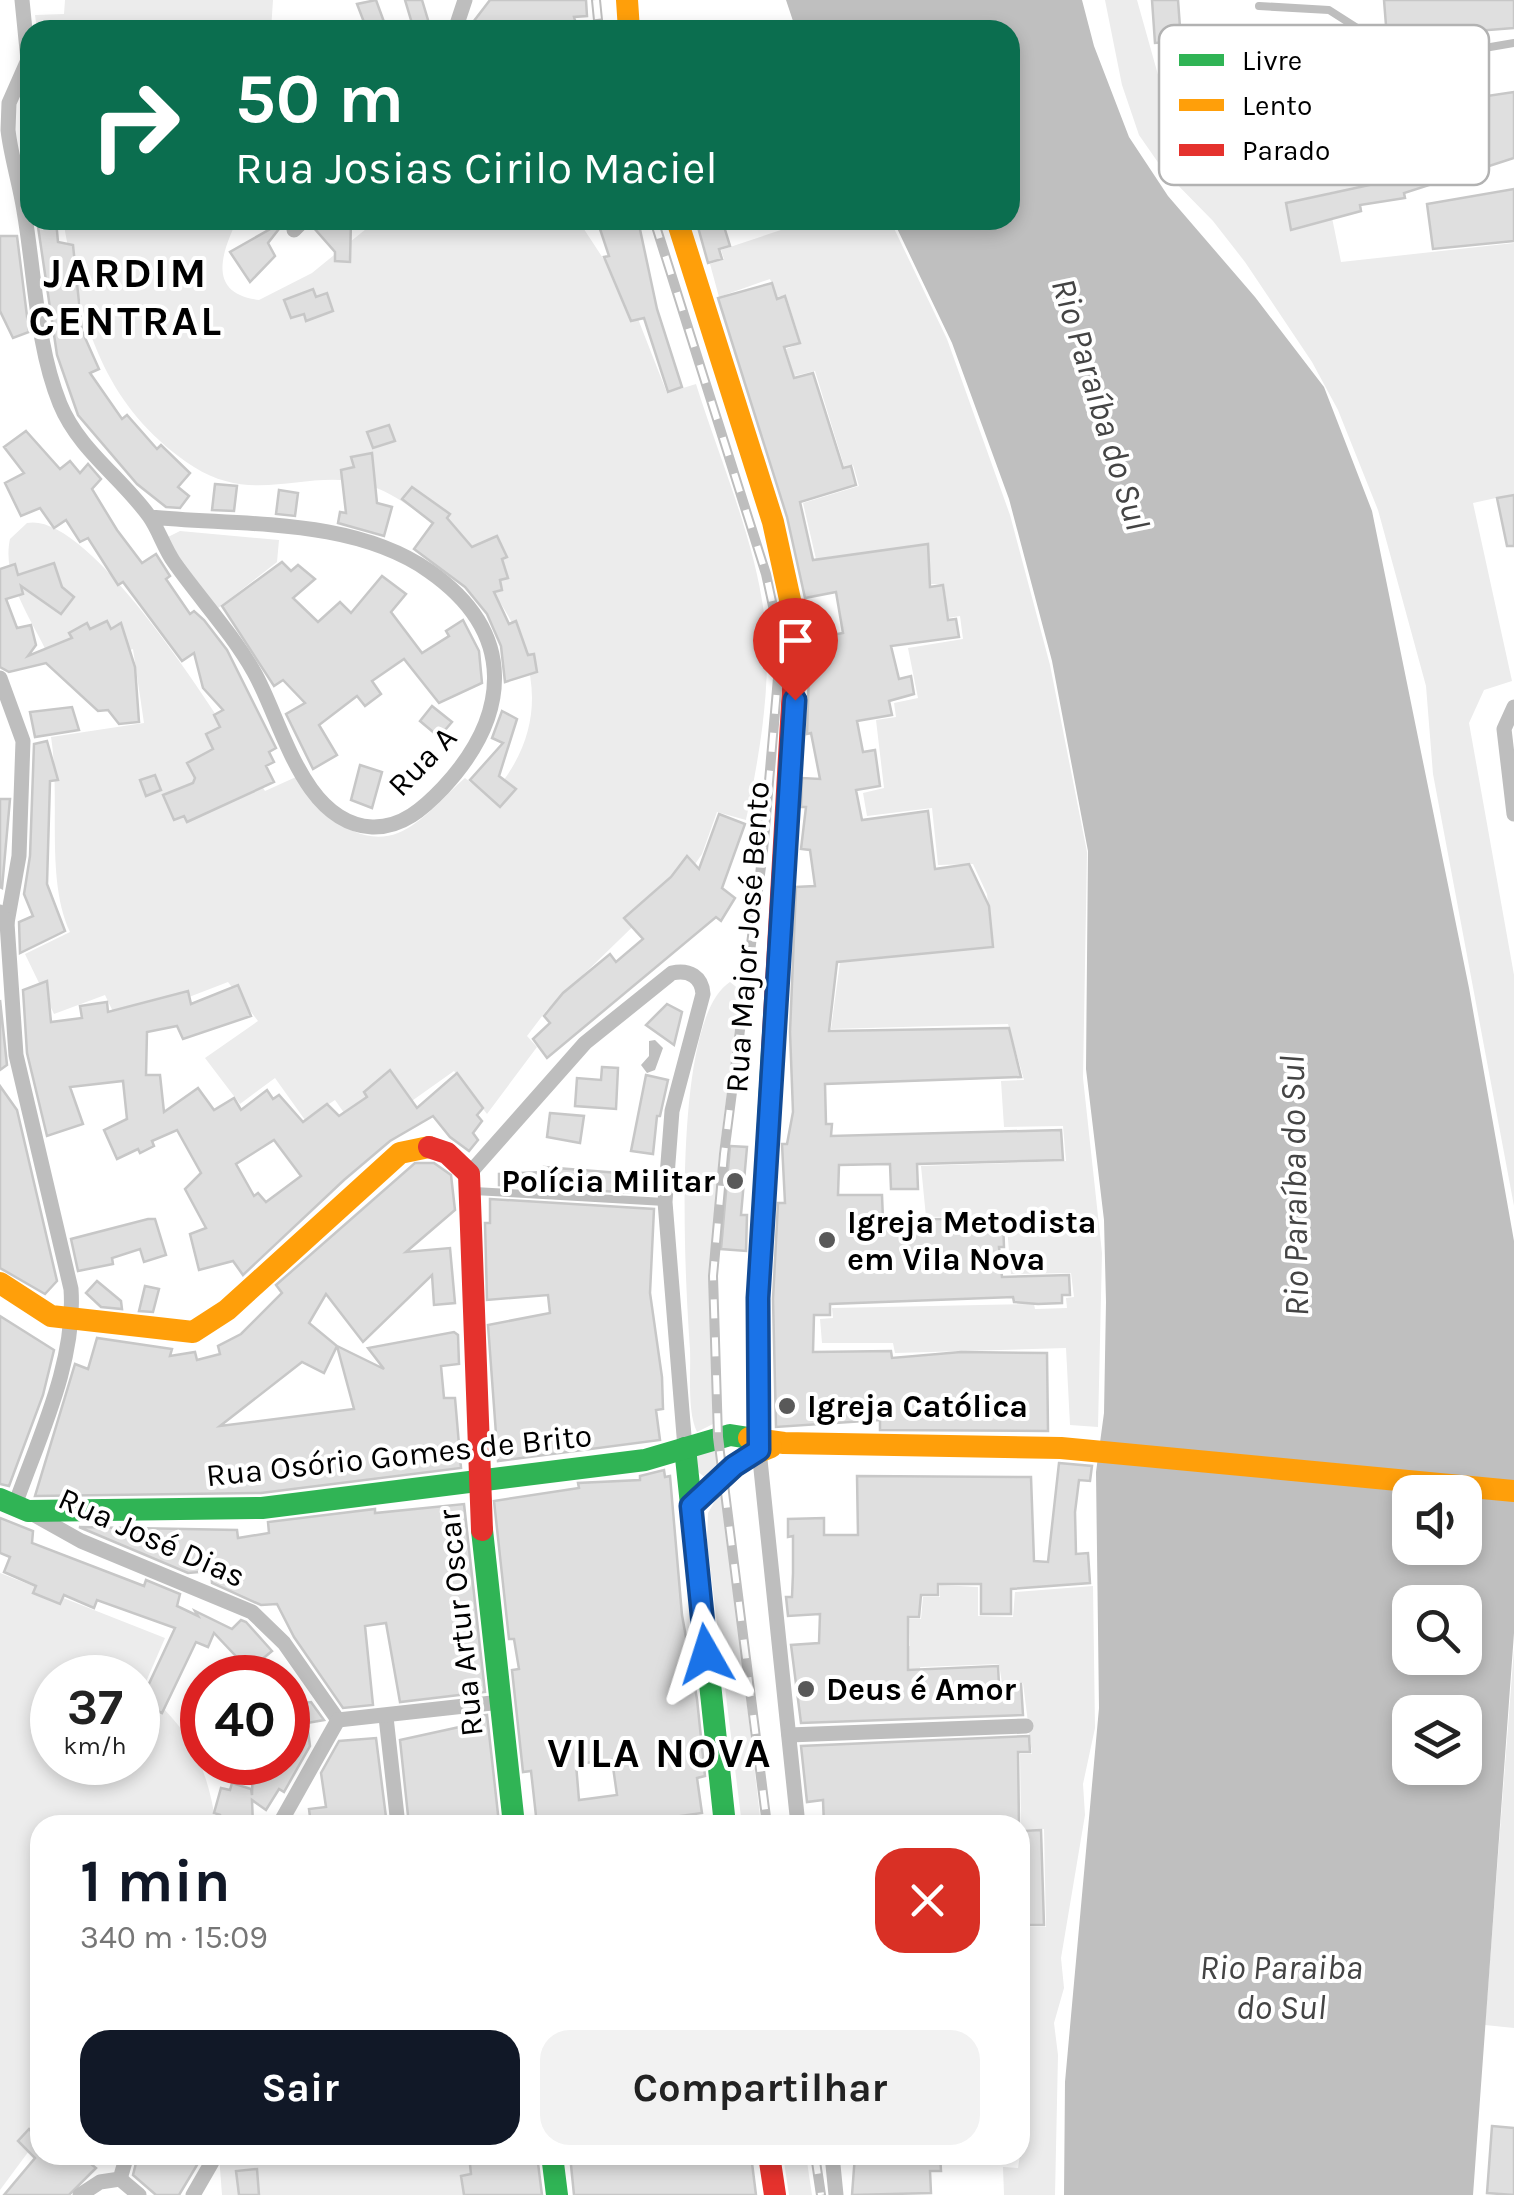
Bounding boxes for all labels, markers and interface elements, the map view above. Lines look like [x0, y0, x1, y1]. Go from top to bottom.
legend [1159, 25, 1489, 185]
text: Livre [1242, 44, 1302, 77]
text: 50 m [235, 58, 404, 140]
icon: right [70, 60, 200, 190]
text: Lento [1242, 89, 1312, 122]
text: Parado [1242, 134, 1330, 167]
text: Rua Josias Cirilo Maciel [235, 142, 718, 194]
district label: JARDIM CENTRAL [28, 248, 224, 346]
water label: Rio Paraíba do Sul [1043, 273, 1158, 535]
pin [753, 598, 838, 701]
icon: arrive [768, 613, 823, 668]
street label: Rua A [380, 719, 464, 804]
street label: Rua Major José Bento [718, 780, 777, 1094]
water label: Rio Paraíba do Sul [1272, 1055, 1317, 1317]
place label: Polícia Militar [501, 1163, 715, 1200]
marker: Polícia Militar [724, 1170, 746, 1192]
place label: Igreja Metodista em Vila Nova [847, 1204, 1096, 1278]
marker: Igreja Metodista em Vila Nova [816, 1229, 838, 1251]
place label: Igreja Católica [807, 1388, 1028, 1425]
marker: Igreja Católica [776, 1395, 798, 1417]
street label: Rua Osório Gomes de Brito [204, 1417, 594, 1494]
map controls [1392, 1475, 1482, 1785]
button: sound [1392, 1475, 1482, 1565]
street label: Rua José Dias [53, 1480, 251, 1595]
street label: Rua Artur Oscar [430, 1507, 491, 1738]
button: search [1392, 1585, 1482, 1675]
position arrow [654, 1602, 758, 1706]
speed limit sign: 40 [180, 1655, 310, 1785]
place label: Deus é Amor [826, 1671, 1017, 1708]
text: 37 [67, 1678, 123, 1737]
marker: Deus é Amor [795, 1678, 817, 1700]
button: layers [1392, 1695, 1482, 1785]
district label: VILA NOVA [547, 1728, 773, 1778]
text: km/h [63, 1731, 127, 1760]
text: 1 min [80, 1846, 231, 1916]
button: close [875, 1848, 980, 1953]
text: 340 m · 15:09 [80, 1919, 268, 1956]
water label: Rio Paraiba do Sul [1199, 1947, 1363, 2028]
button: Sair [80, 2030, 520, 2145]
button: Compartilhar [540, 2030, 980, 2145]

